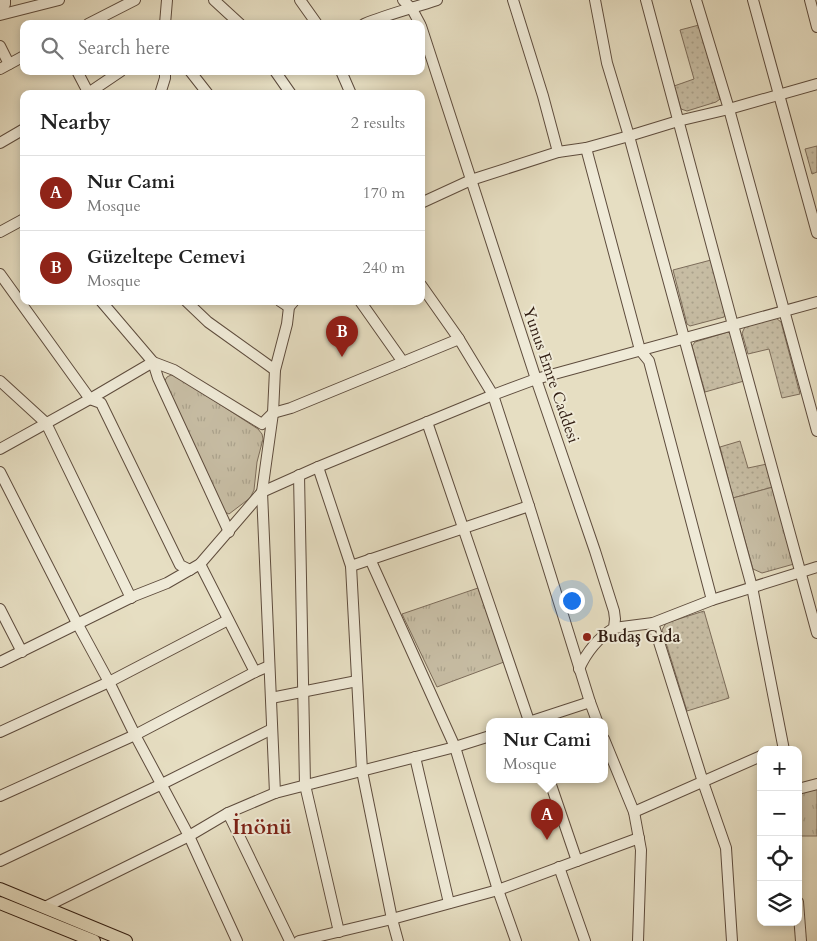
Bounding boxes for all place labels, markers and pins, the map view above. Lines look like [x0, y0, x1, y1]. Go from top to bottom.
pin: B [326, 316, 358, 357]
place label: Budaş Gıda [597, 626, 680, 648]
marker: Budaş Gıda [581, 631, 593, 643]
pin: A [531, 799, 563, 840]

